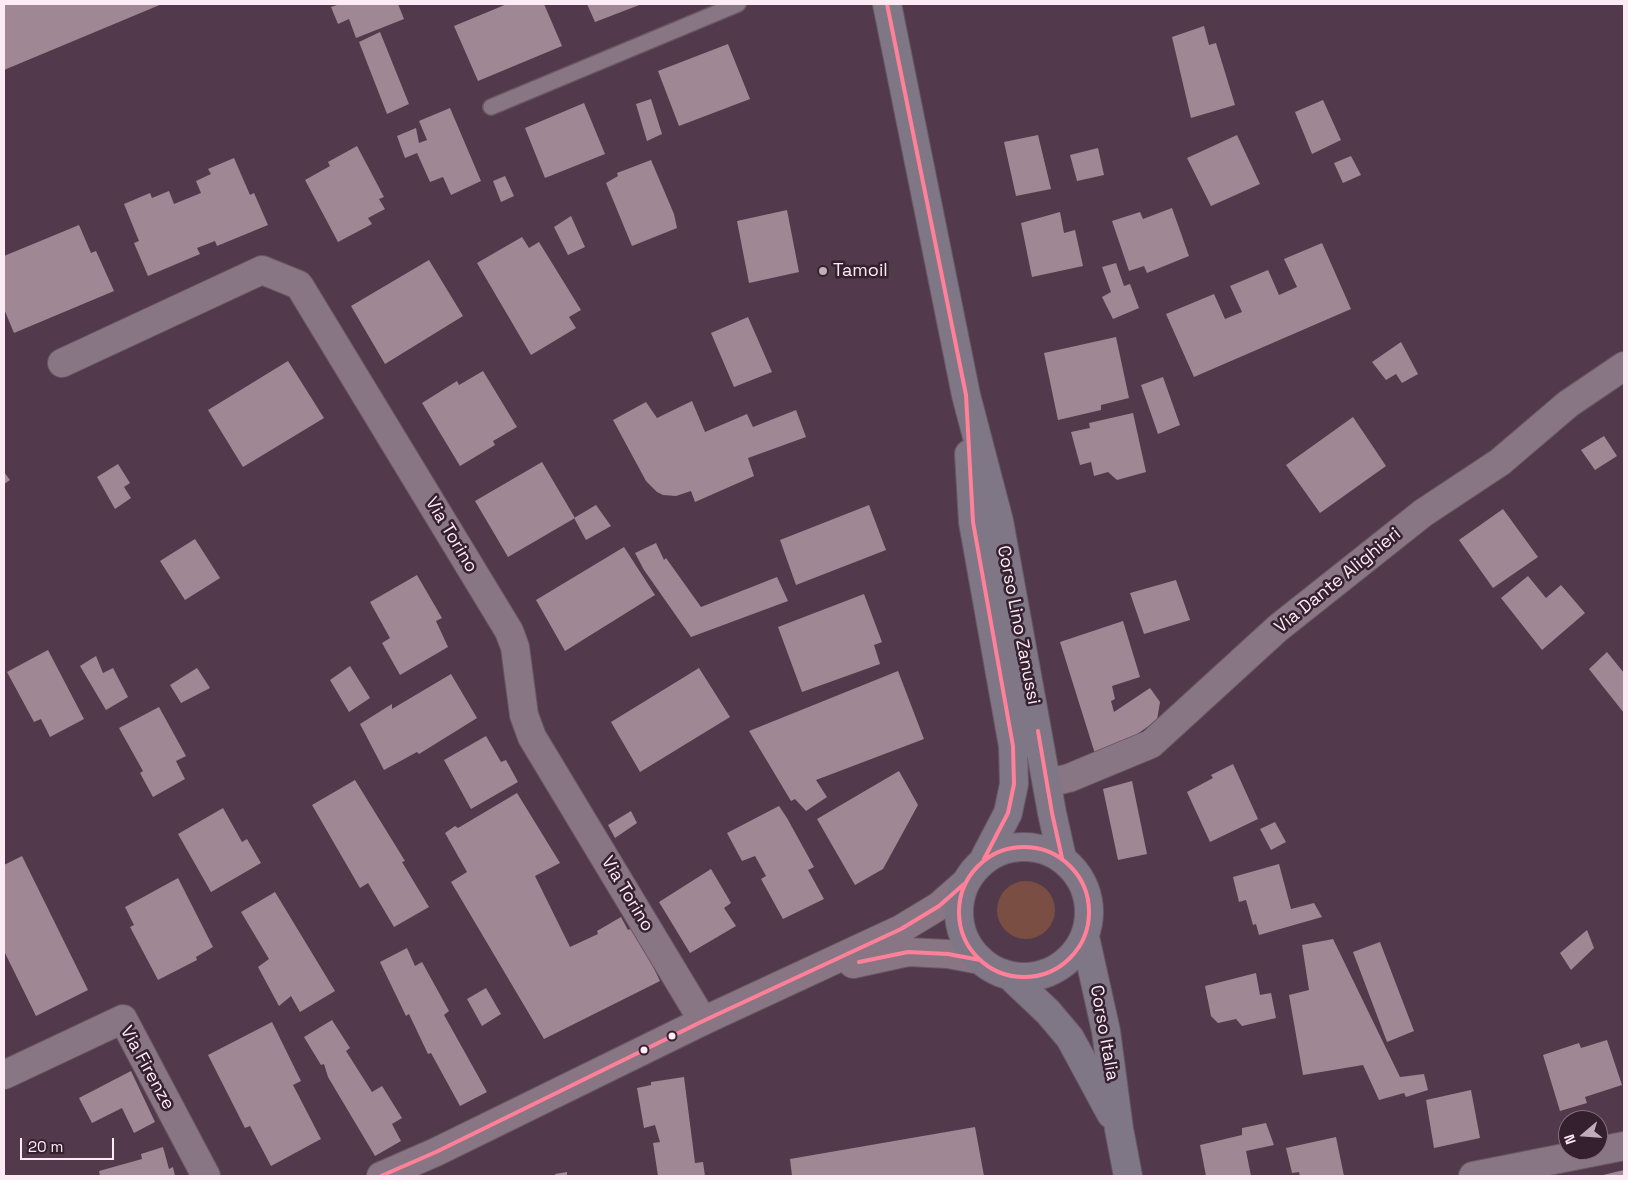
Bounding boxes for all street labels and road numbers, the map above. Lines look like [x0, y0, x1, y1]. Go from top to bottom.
street label: Via Torino [420, 494, 482, 576]
street label: Via Dante Alighieri [1271, 524, 1405, 638]
street label: Corso Lino Zanussi [992, 544, 1044, 706]
street label: Via Torino [596, 853, 658, 935]
street label: Corso Italia [1085, 984, 1123, 1082]
street label: Via Firenze [115, 1022, 179, 1114]

